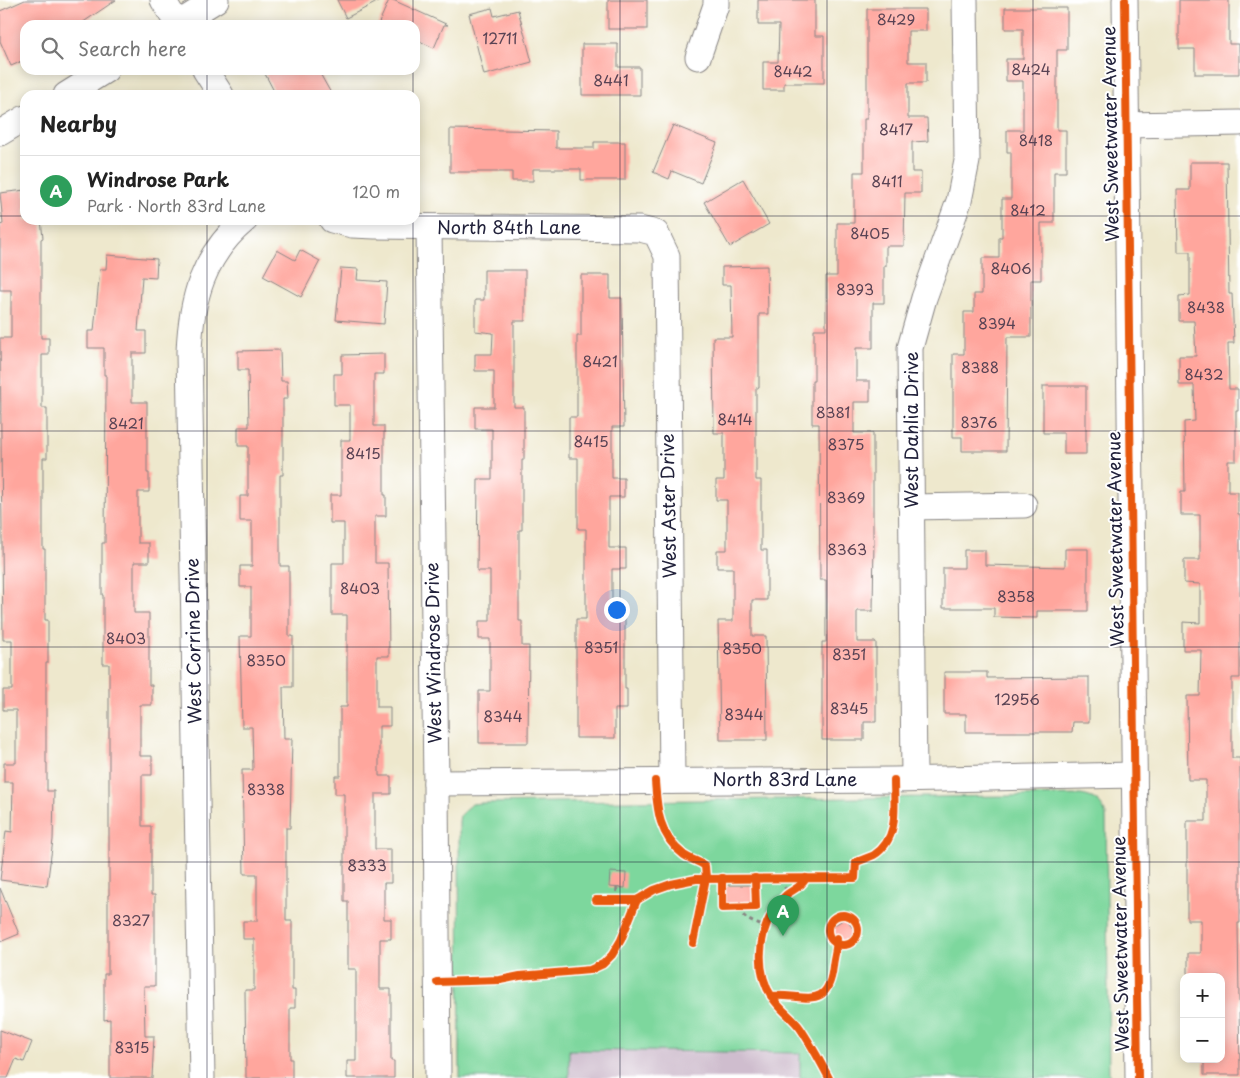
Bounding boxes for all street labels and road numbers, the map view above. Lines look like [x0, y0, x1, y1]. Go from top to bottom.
street label: West Sweetwater Avenue [1094, 26, 1125, 242]
street label: North 84th Lane [437, 213, 581, 240]
street label: West Dahlia Drive [897, 351, 924, 509]
street label: West Sweetwater Avenue [1099, 431, 1130, 647]
street label: West Aster Drive [653, 433, 682, 579]
street label: West Corrine Drive [178, 558, 207, 724]
street label: West Windrose Drive [417, 562, 448, 744]
street label: North 83rd Lane [713, 765, 857, 792]
street label: West Sweetwater Avenue [1104, 836, 1135, 1052]

